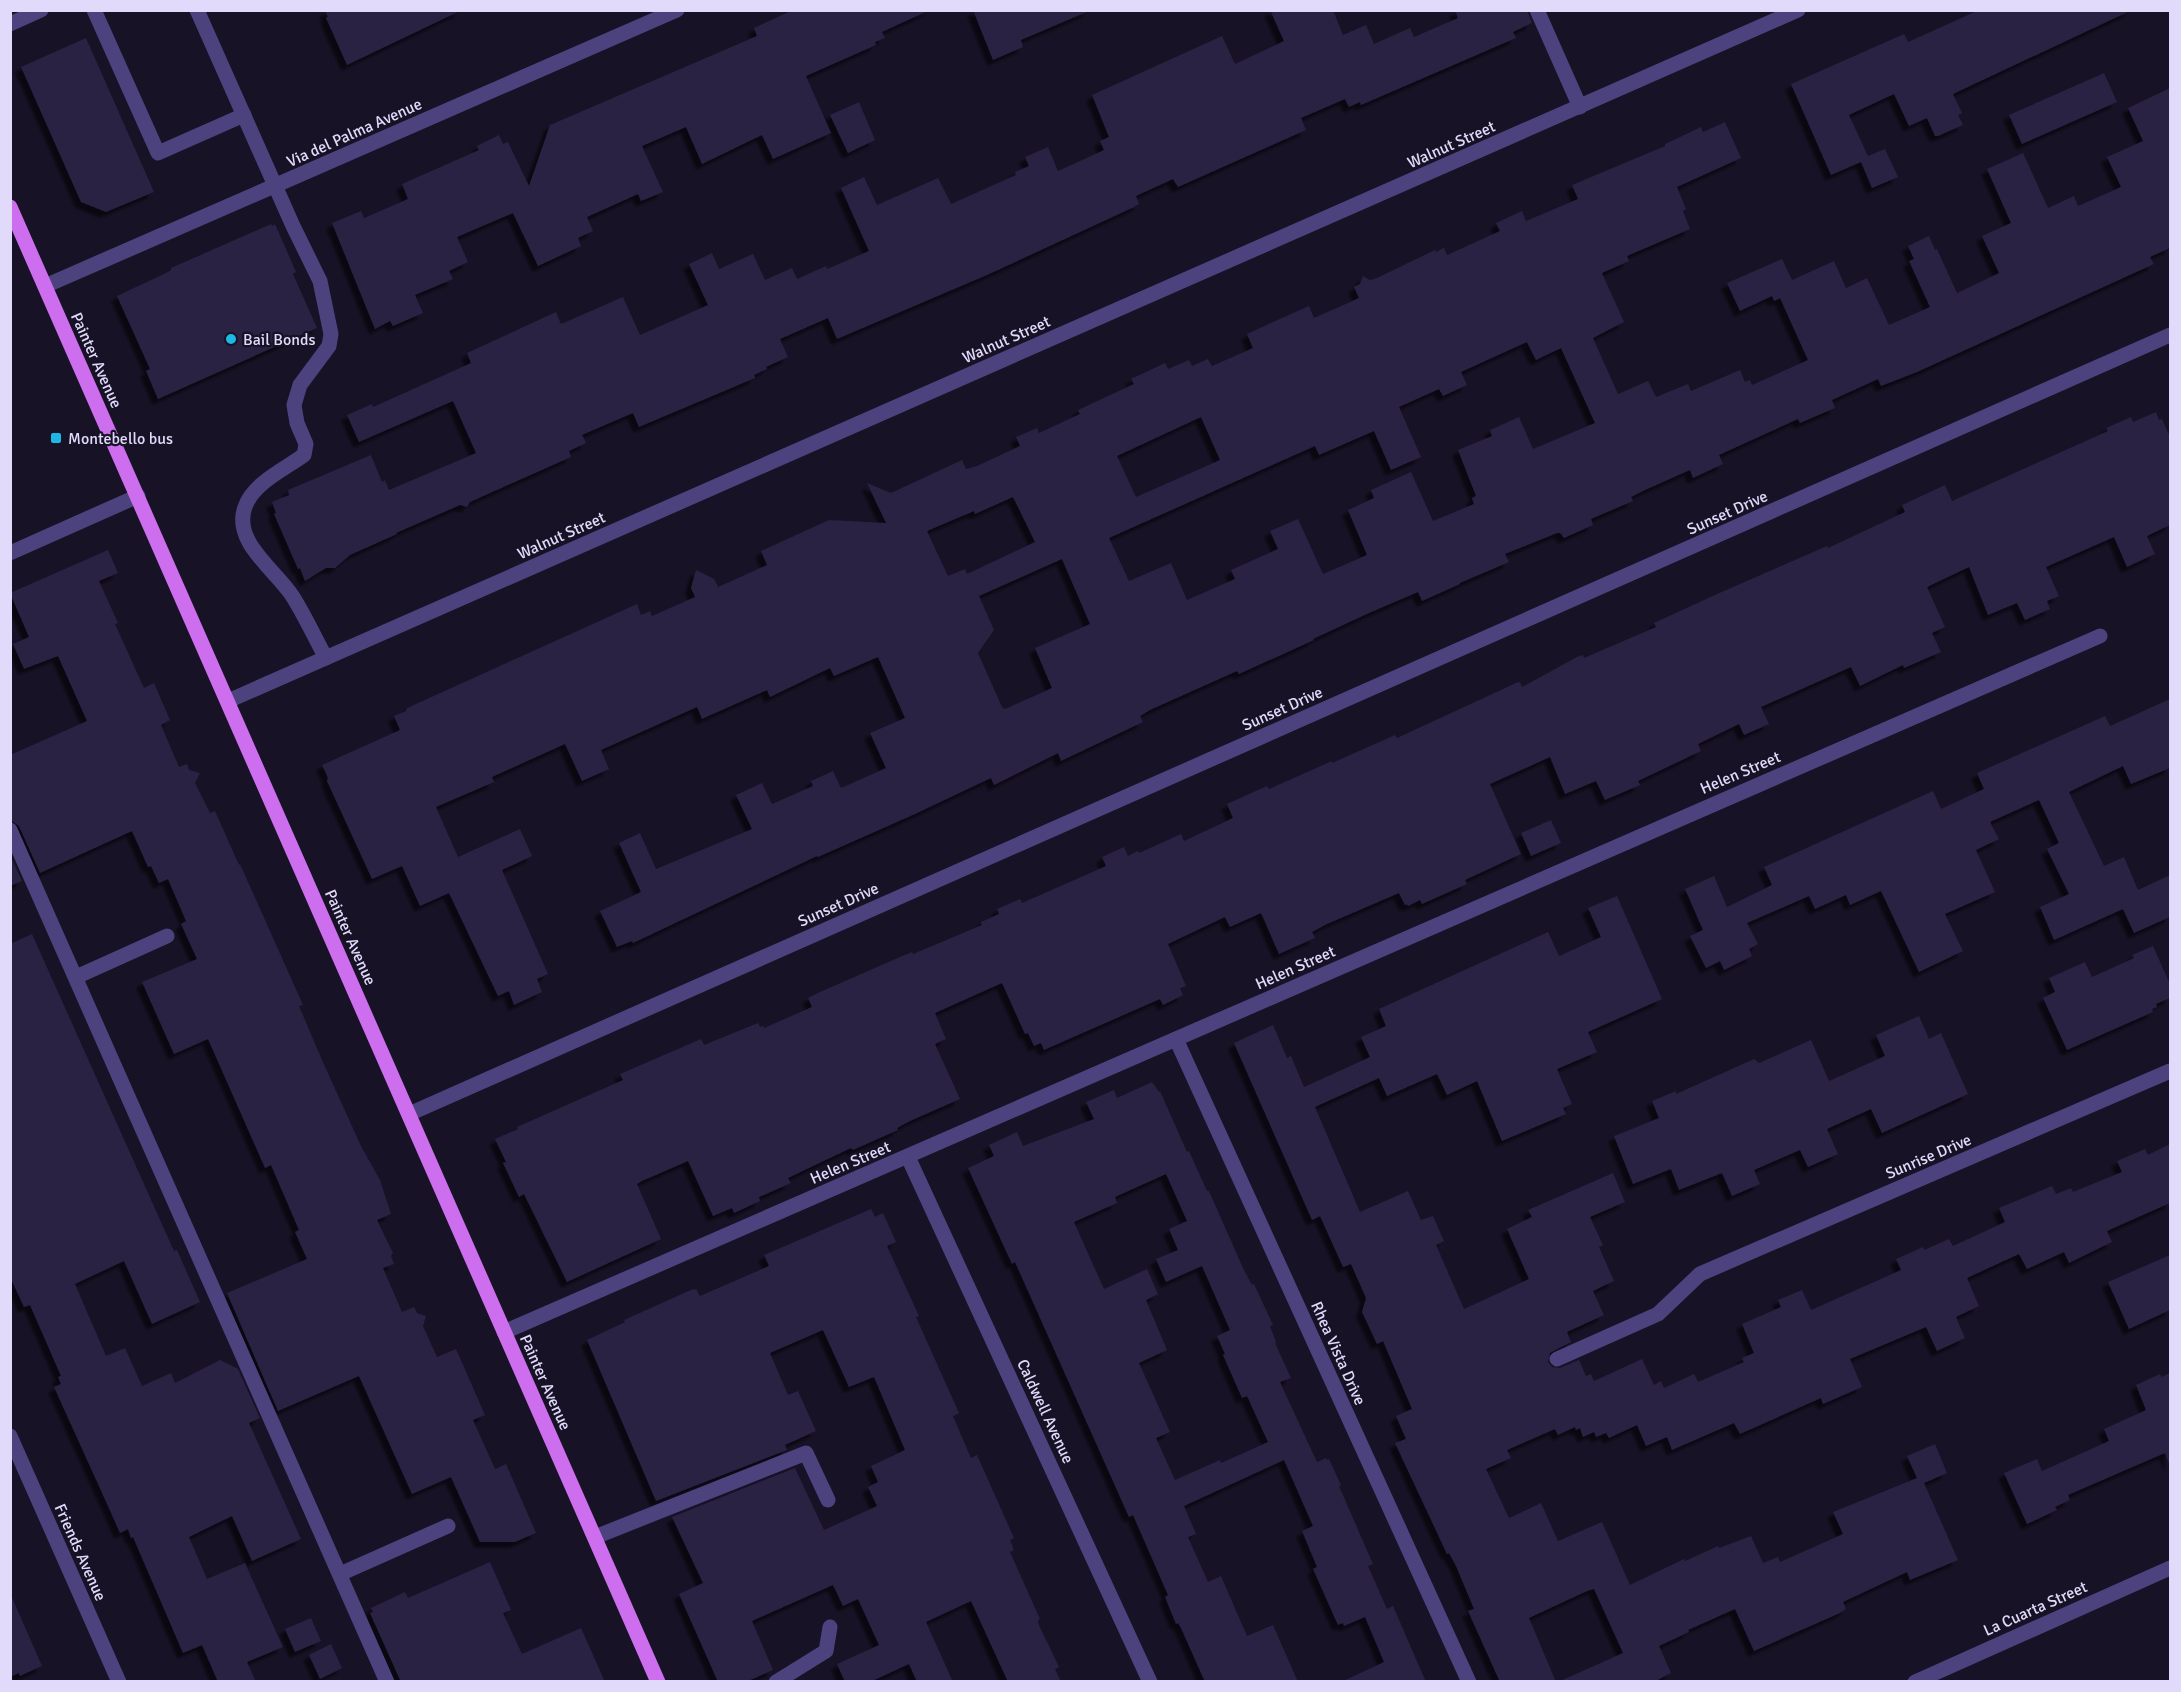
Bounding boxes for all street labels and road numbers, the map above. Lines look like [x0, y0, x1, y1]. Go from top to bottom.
street label: Via del Palma Avenue [284, 94, 425, 172]
street label: Walnut Street [1404, 116, 1499, 173]
street label: Painter Avenue [66, 309, 126, 411]
street label: Walnut Street [959, 311, 1054, 368]
street label: Sunset Drive [1684, 486, 1771, 540]
street label: Walnut Street [514, 507, 609, 564]
street label: Sunset Drive [1239, 682, 1326, 736]
street label: Helen Street [1697, 747, 1784, 799]
street label: Sunset Drive [795, 878, 882, 932]
street label: Painter Avenue [320, 886, 380, 988]
street label: Helen Street [1252, 941, 1339, 994]
street label: Sunrise Drive [1883, 1130, 1974, 1184]
street label: Helen Street [807, 1137, 894, 1189]
street label: Rhea Vista Drive [1306, 1298, 1370, 1408]
street label: Painter Avenue [515, 1331, 575, 1433]
street label: Caldwell Avenue [1012, 1356, 1078, 1467]
street label: Friends Avenue [50, 1501, 110, 1604]
street label: La Cuarta Street [1980, 1577, 2091, 1641]

